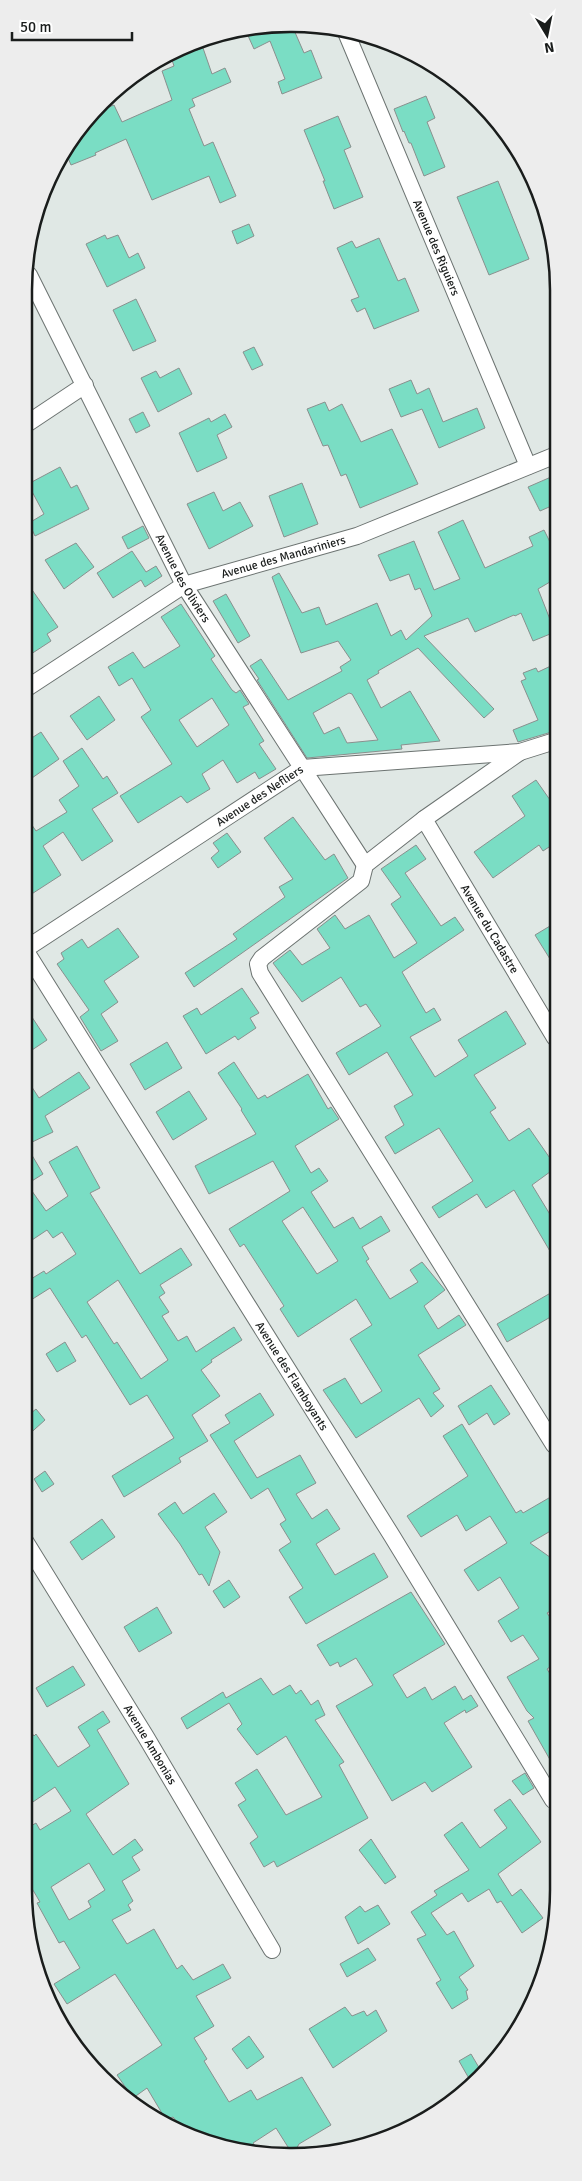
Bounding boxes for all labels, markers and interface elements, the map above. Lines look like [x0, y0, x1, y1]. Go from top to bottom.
scale bar [12, 10, 132, 42]
north arrow [522, 10, 572, 60]
text: 50 m [20, 18, 51, 36]
text: N [543, 38, 555, 57]
street label: Avenue des Riguiers [410, 197, 463, 298]
street label: Avenue des Oliviers [152, 531, 214, 625]
street label: Avenue des Mandariniers [219, 532, 347, 582]
street label: Avenue des Nefliers [213, 762, 306, 830]
street label: Avenue du Cadastre [457, 882, 522, 976]
street label: Avenue des Flamboyants [252, 1319, 332, 1433]
street label: Avenue Ambonias [120, 1702, 180, 1787]

